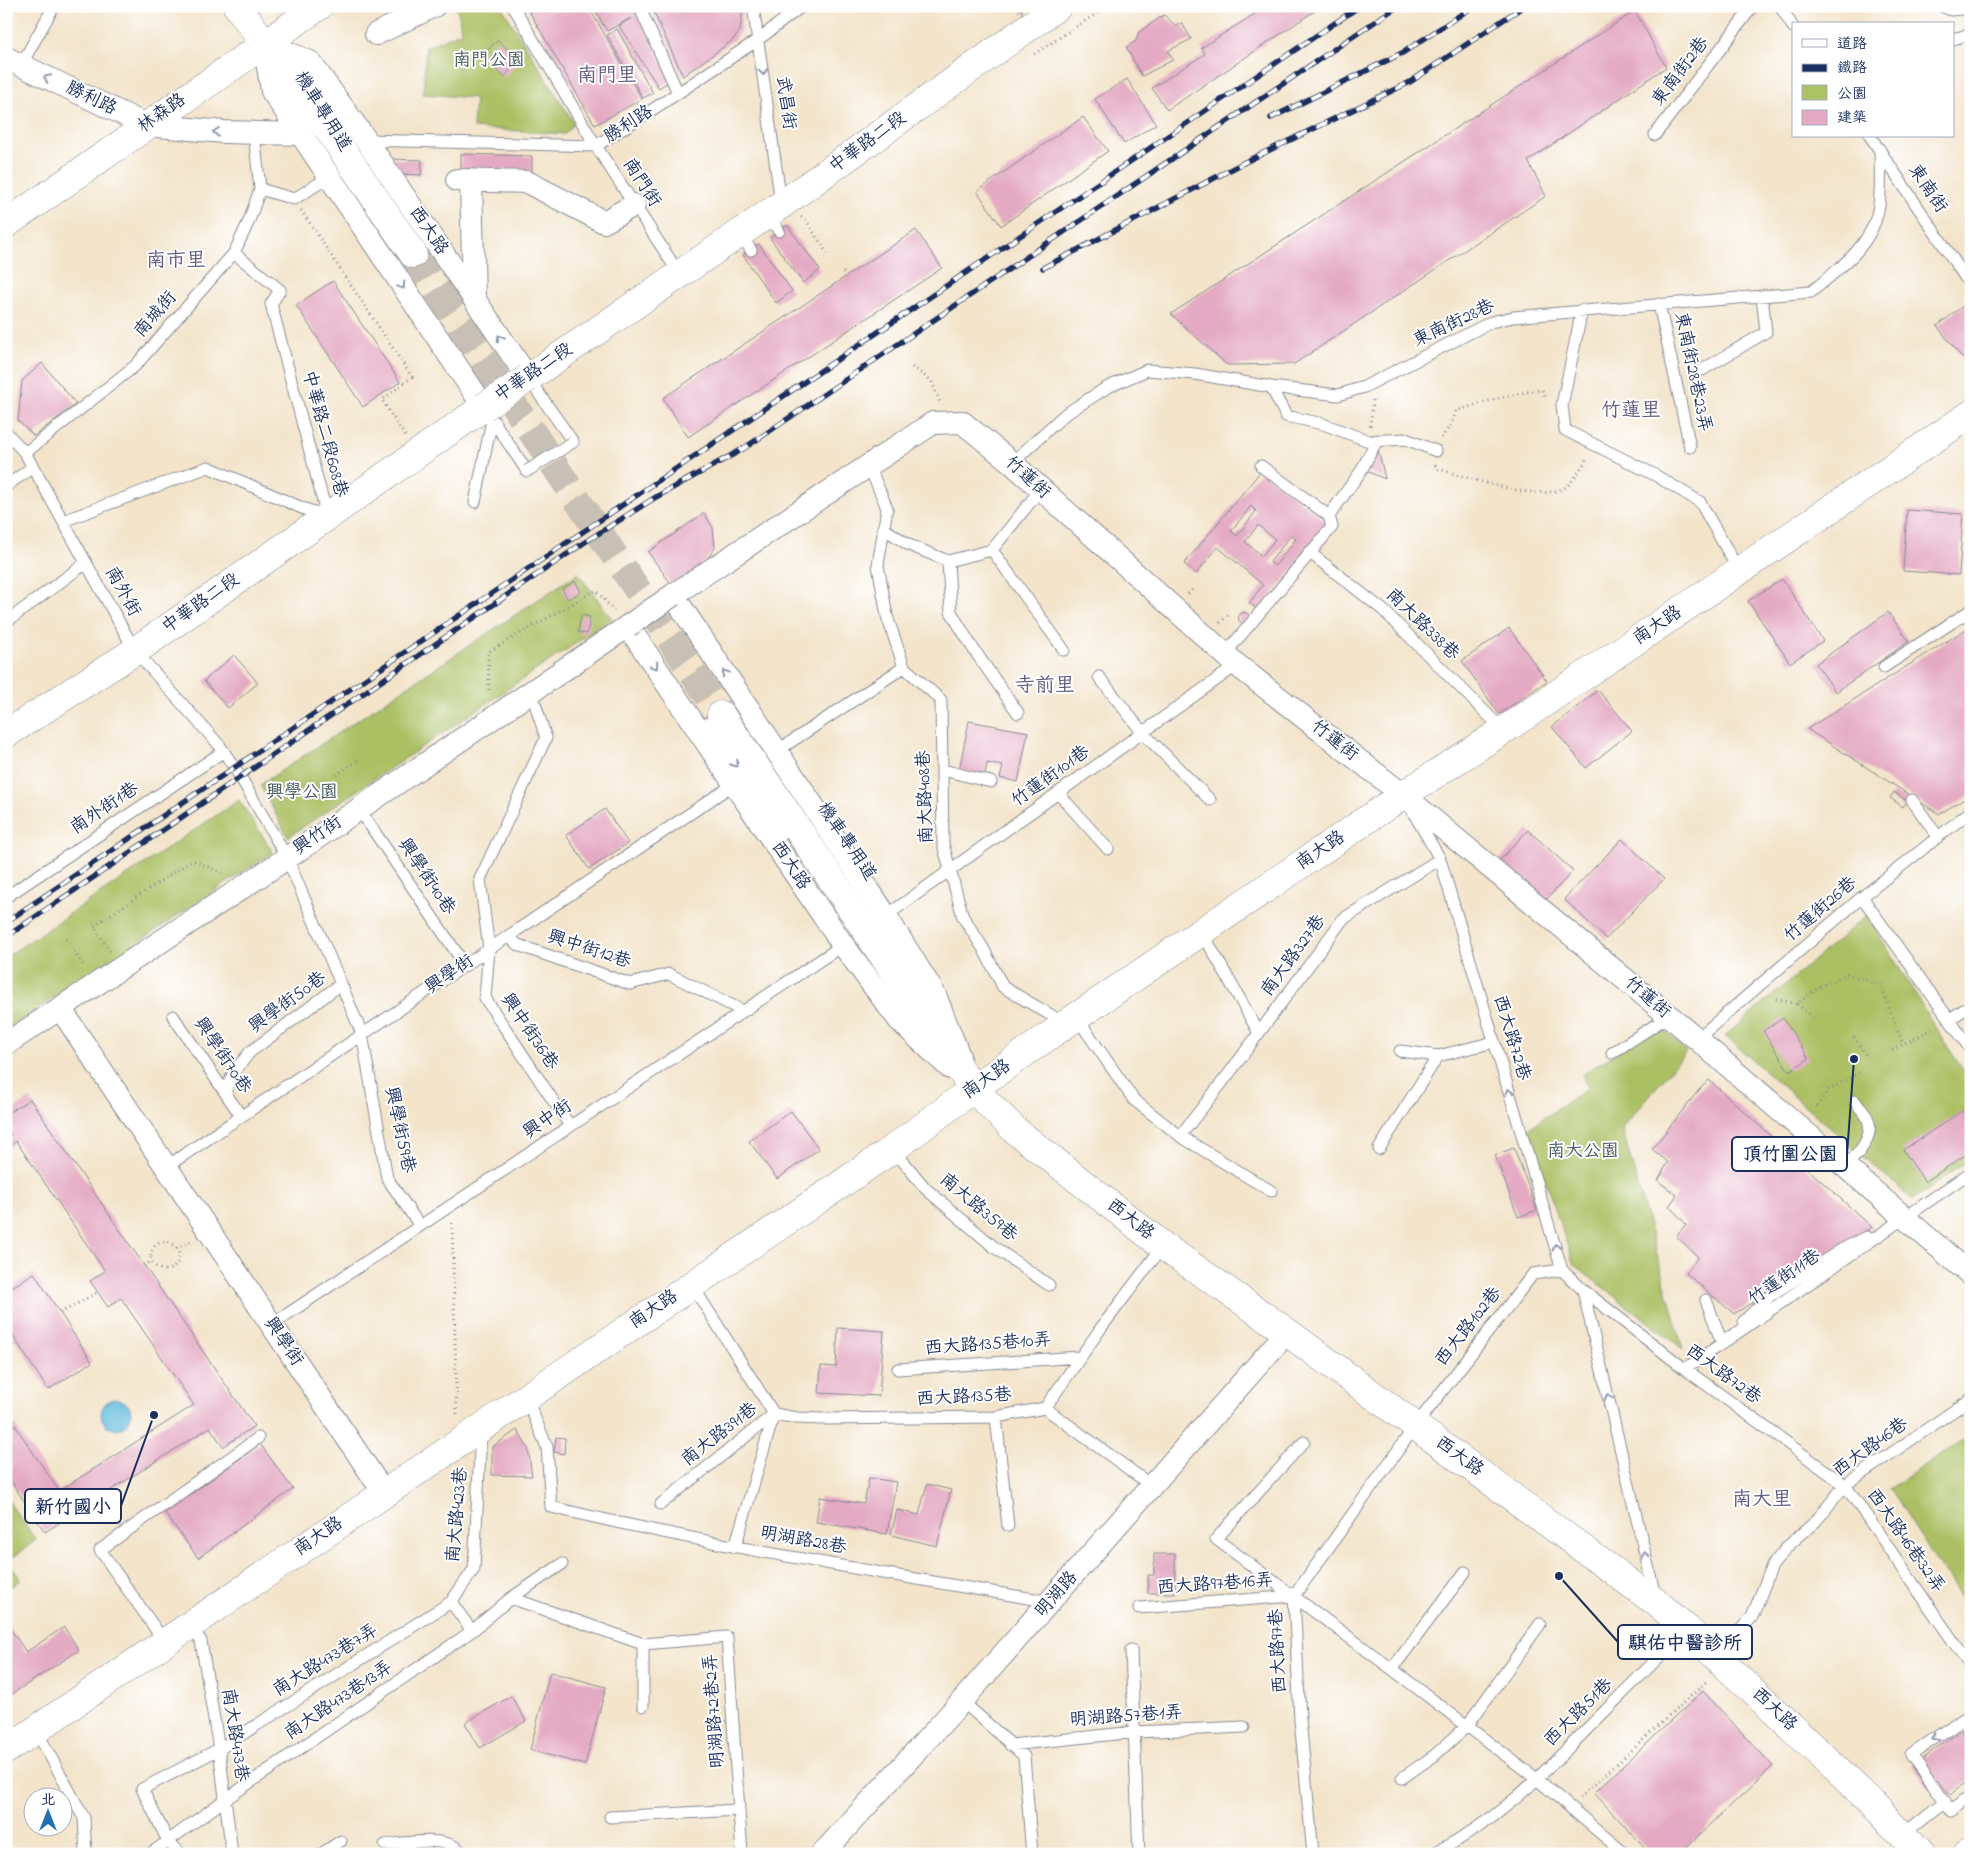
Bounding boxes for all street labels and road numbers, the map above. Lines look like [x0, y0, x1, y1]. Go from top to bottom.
street label: 東南街2巷 [1646, 32, 1716, 112]
street label: 機車專用道 [287, 67, 357, 157]
street label: 武昌街 [768, 74, 802, 132]
street label: 勝利路 [61, 75, 121, 123]
street label: 林森路 [132, 88, 192, 140]
street label: 勝利路 [599, 99, 659, 151]
street label: 中華路二段 [824, 106, 912, 180]
street label: 南門街 [615, 153, 667, 213]
street label: 東南街 [1901, 159, 1953, 219]
street label: 西大路 [402, 201, 454, 261]
street label: 南城街 [128, 286, 184, 344]
street label: 東南街28巷 [1409, 294, 1499, 354]
street label: 東南街28巷23弄 [1667, 310, 1717, 434]
street label: 中華路二段 [489, 337, 579, 409]
street label: 中華路二段608巷 [295, 368, 353, 500]
street label: 竹蓮街 [998, 450, 1056, 506]
street label: 南外街 [98, 562, 146, 622]
street label: 中華路二段 [157, 568, 245, 640]
street label: 南大路338巷 [1379, 583, 1465, 667]
street label: 南大路 [1628, 600, 1688, 652]
street label: 竹蓮街 [1305, 714, 1363, 768]
street label: 竹蓮街101巷 [1006, 740, 1096, 814]
street label: 南大路408巷 [911, 750, 941, 844]
street label: 南外街1巷 [66, 776, 144, 842]
street label: 機車專用道 [810, 797, 882, 887]
street label: 興竹街 [288, 810, 348, 862]
street label: 南大路 [1291, 825, 1351, 877]
street label: 興學街40巷 [391, 834, 461, 920]
street label: 西大路 [764, 836, 816, 896]
street label: 竹蓮街26巷 [1779, 871, 1863, 949]
street label: 南大路327巷 [1255, 910, 1333, 1002]
street label: 興中街12巷 [544, 924, 634, 976]
street label: 興學街 [420, 949, 480, 1001]
street label: 興學街50巷 [244, 966, 332, 1040]
street label: 竹蓮街 [1618, 971, 1676, 1025]
street label: 興中街36巷 [494, 989, 564, 1075]
street label: 西大路72巷 [1486, 992, 1536, 1084]
street label: 興學街70巷 [187, 1013, 257, 1099]
street label: 南大路 [957, 1054, 1017, 1106]
street label: 興學街59巷 [377, 1084, 421, 1176]
street label: 興中街 [518, 1094, 578, 1146]
street label: 南大路359巷 [933, 1167, 1023, 1249]
street label: 西大路 [1101, 1193, 1159, 1247]
street label: 竹蓮街11巷 [1743, 1243, 1827, 1313]
street label: 西大路102巷 [1430, 1282, 1508, 1372]
street label: 南大路 [624, 1284, 684, 1336]
street label: 興學街 [257, 1312, 309, 1372]
street label: 西大路135巷10弄 [924, 1328, 1052, 1362]
street label: 西大路72巷 [1680, 1339, 1766, 1411]
street label: 西大路135巷 [916, 1383, 1012, 1413]
street label: 南大路391巷 [676, 1397, 764, 1473]
street label: 西大路46巷 [1828, 1412, 1914, 1484]
street label: 西大路 [1430, 1431, 1488, 1483]
street label: 南大路423巷 [441, 1466, 475, 1564]
street label: 西大路46巷32弄 [1859, 1484, 1951, 1598]
street label: 南大路 [289, 1511, 349, 1563]
street label: 明湖路28巷 [758, 1521, 848, 1561]
street label: 明湖路 [1029, 1566, 1085, 1624]
street label: 西大路97巷16弄 [1156, 1568, 1274, 1602]
street label: 西大路97巷 [1264, 1608, 1294, 1694]
street label: 南大路473巷7弄 [268, 1618, 384, 1704]
street label: 明湖路72巷2弄 [698, 1653, 732, 1769]
street label: 南大路473巷13弄 [280, 1655, 398, 1747]
street label: 西大路51巷 [1539, 1673, 1619, 1753]
street label: 西大路 [1745, 1682, 1803, 1738]
street label: 南大路473巷 [214, 1686, 254, 1784]
street label: 明湖路57巷1弄 [1069, 1700, 1183, 1734]

